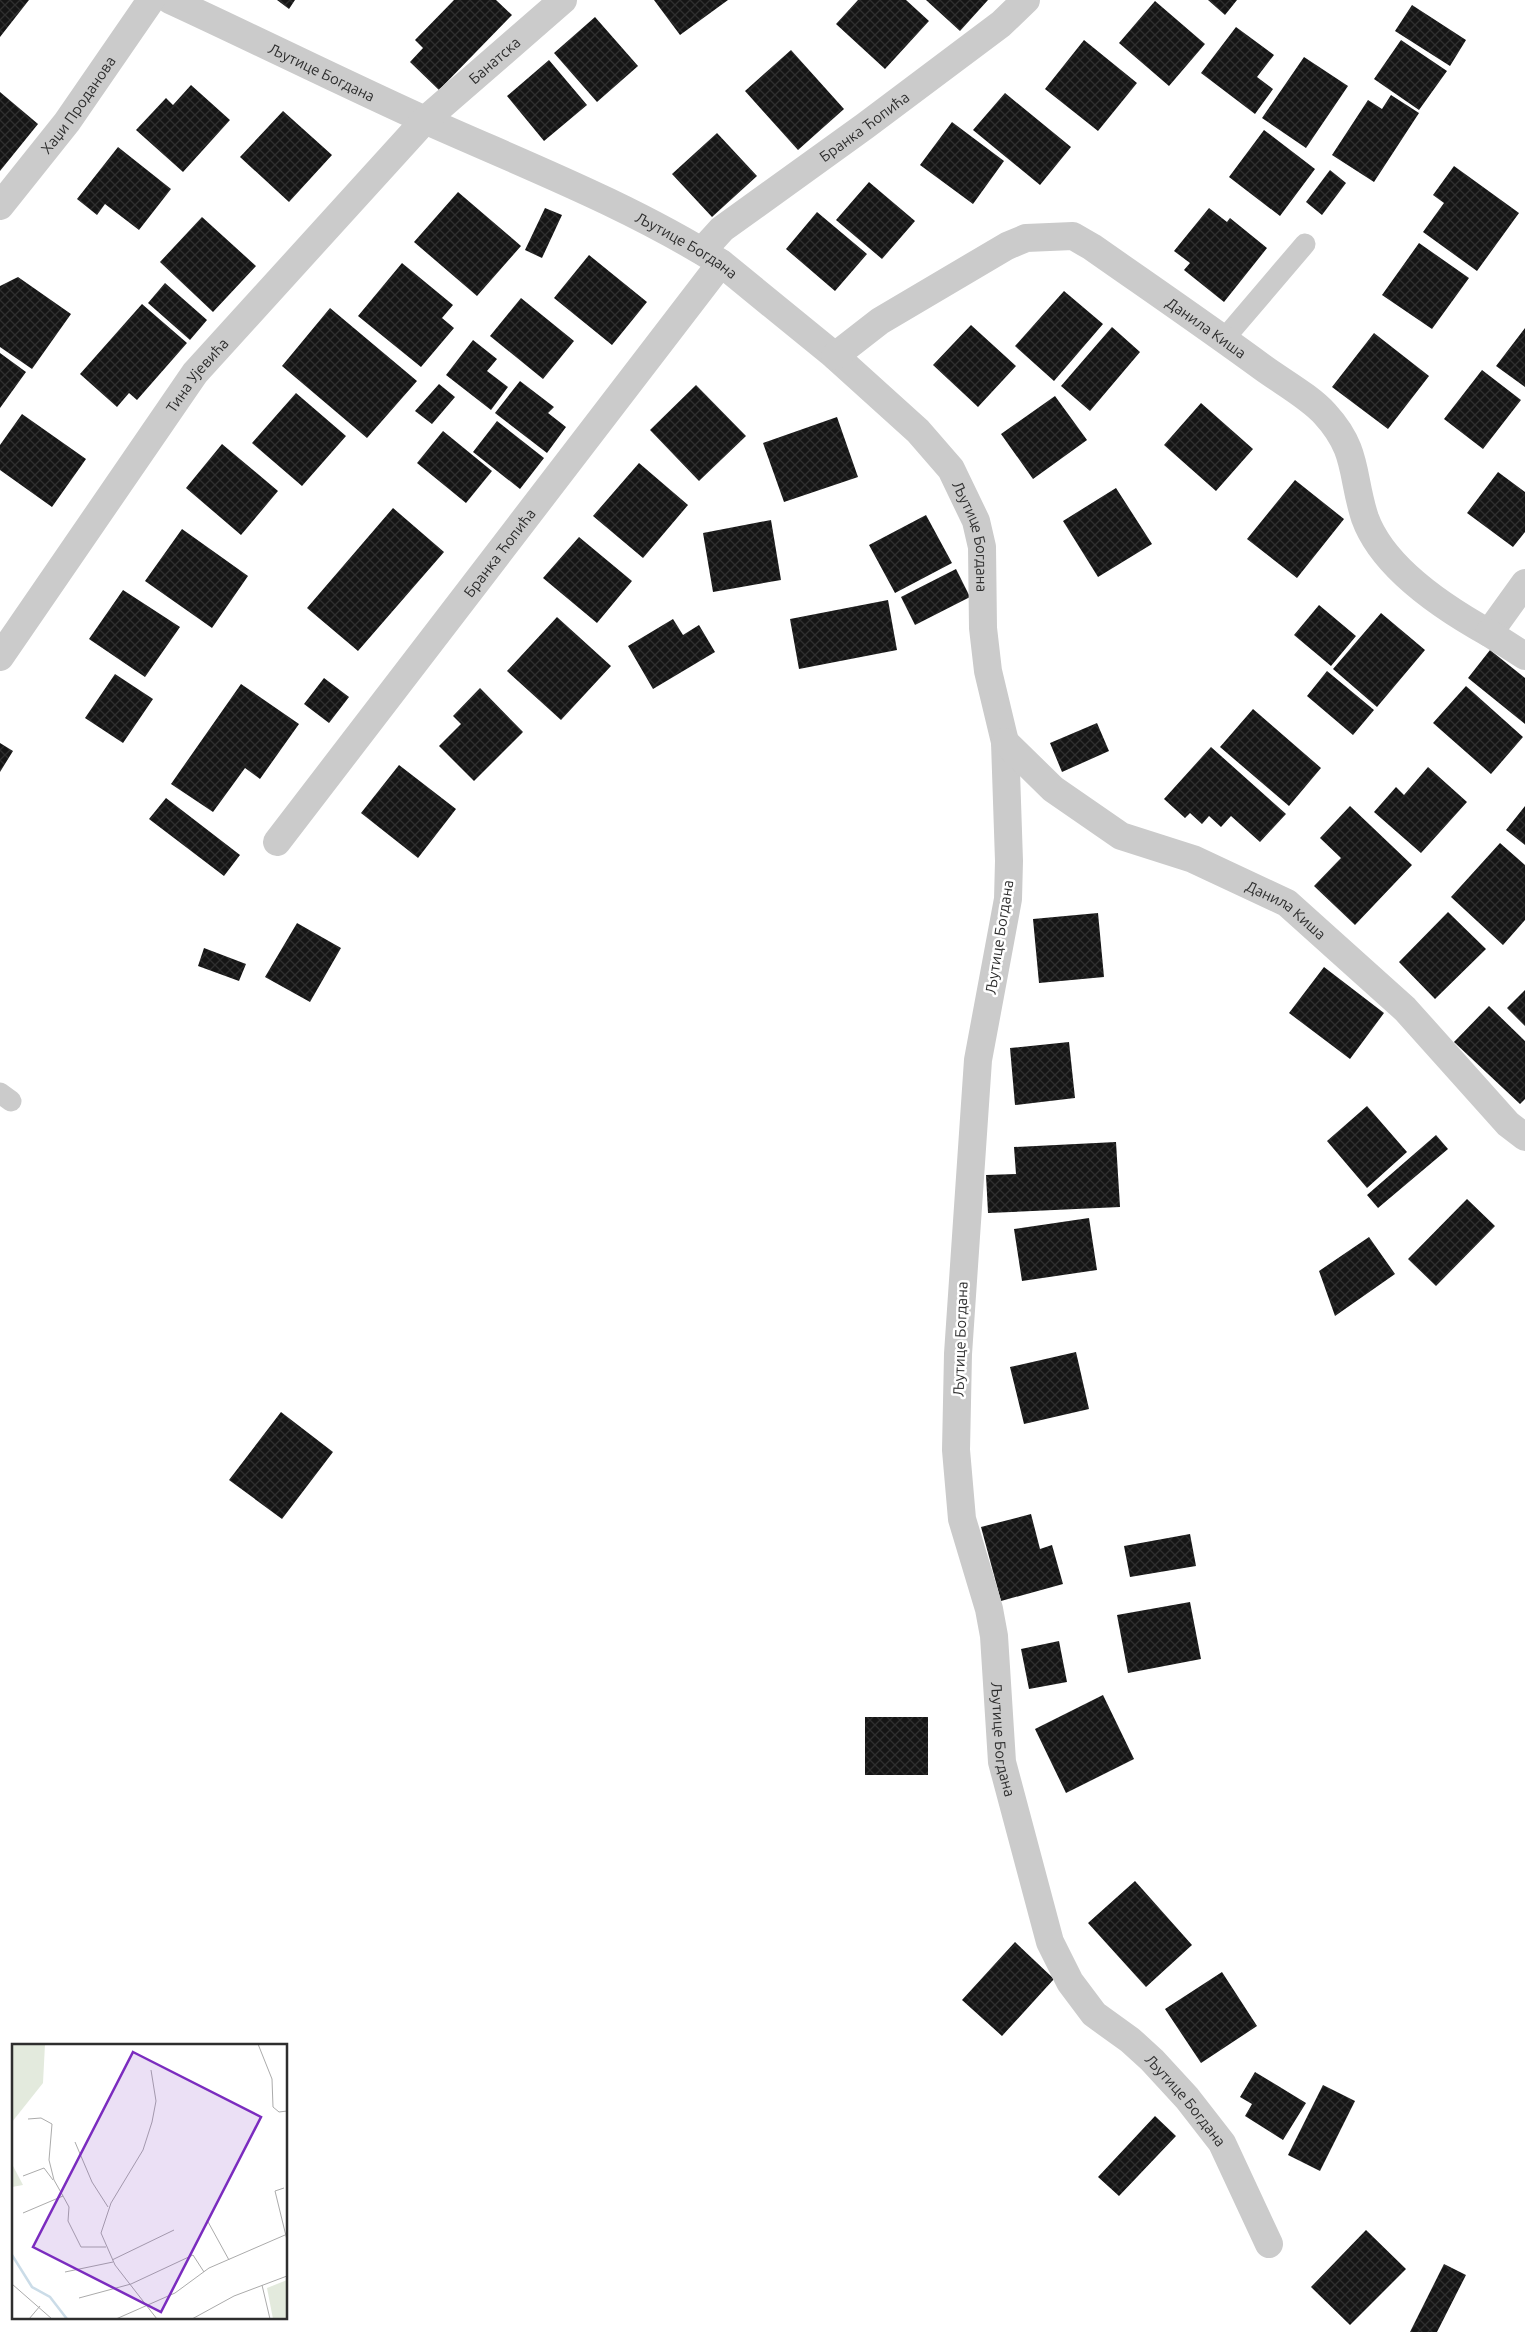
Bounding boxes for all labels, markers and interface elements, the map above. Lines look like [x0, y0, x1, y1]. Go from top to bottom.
street label: Банатска [465, 33, 523, 87]
street label: Љутице Богдана [266, 39, 378, 104]
street label: Хаџи Проданова [37, 53, 119, 157]
street label: Бранка Ћопића [816, 88, 912, 165]
street label: Љутице Богдана [633, 208, 741, 282]
street label: Данила Киша [1163, 293, 1250, 361]
street label: Тина Ујевића [162, 334, 231, 415]
street label: Љутице Богдана [949, 478, 991, 592]
street label: Бранка Ћопића [460, 505, 538, 600]
street label: Данила Киша [1243, 877, 1330, 942]
street label: Љутице Богдана [982, 879, 1016, 995]
street label: Љутице Богдана [949, 1281, 971, 1397]
street label: Љутице Богдана [988, 1681, 1019, 1798]
inset map [12, 2044, 288, 2320]
street label: Љутице Богдана [1142, 2050, 1230, 2149]

